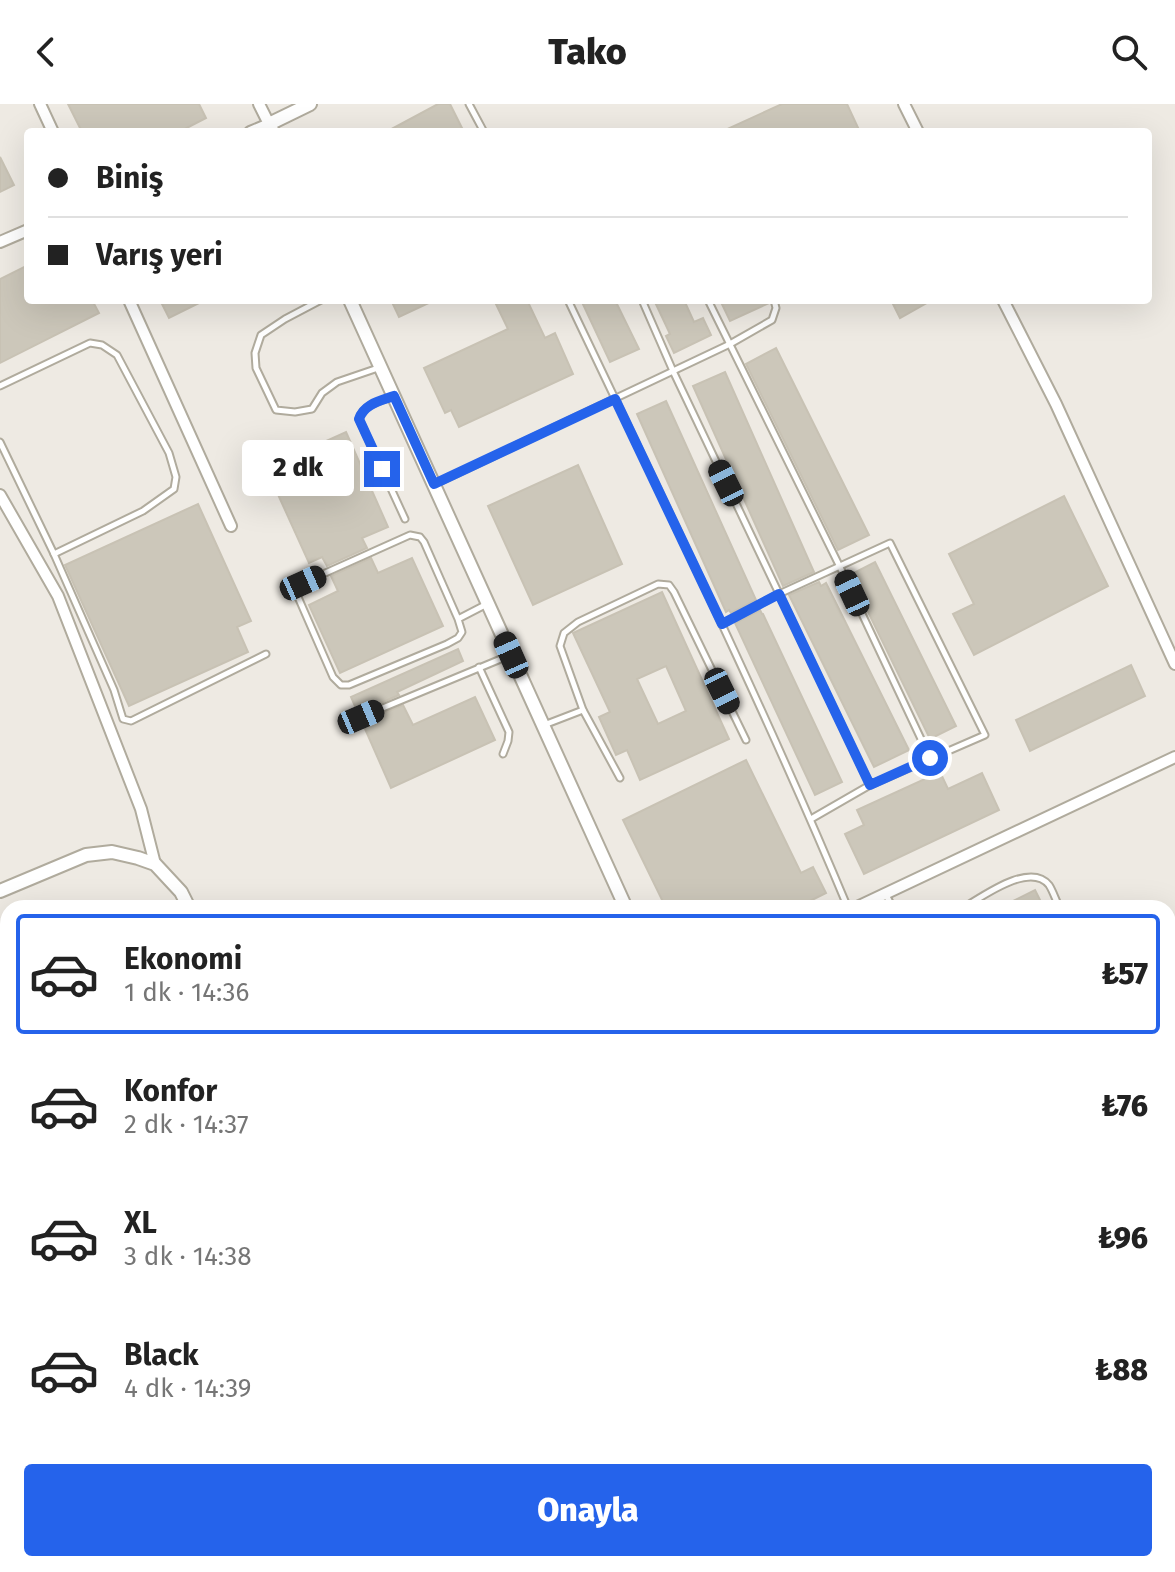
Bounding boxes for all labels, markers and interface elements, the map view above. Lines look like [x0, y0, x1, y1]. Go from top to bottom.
icon: back [24, 30, 68, 74]
text: Tako [548, 30, 627, 74]
icon: search [1107, 30, 1151, 74]
text: Biniş [96, 160, 163, 196]
text: Varış yeri [96, 237, 223, 273]
callout: 2 dk [242, 441, 354, 497]
route end [364, 451, 400, 487]
text: 2 dk [273, 452, 323, 483]
car [705, 456, 747, 510]
car [276, 562, 330, 604]
car [831, 566, 873, 620]
car [490, 628, 532, 682]
car [701, 664, 743, 718]
car [334, 697, 388, 737]
route start [912, 740, 948, 776]
icon: car [28, 938, 100, 1010]
text: Ekonomi [124, 941, 242, 977]
text: ₺57 [1101, 956, 1148, 992]
text: 1 dk · 14:36 [124, 977, 249, 1008]
icon: car [28, 1070, 100, 1142]
text: Konfor [124, 1073, 217, 1109]
text: ₺76 [1101, 1088, 1148, 1124]
text: 2 dk · 14:37 [124, 1109, 249, 1140]
icon: car [28, 1202, 100, 1274]
text: XL [124, 1205, 157, 1241]
text: ₺96 [1098, 1220, 1148, 1256]
text: 3 dk · 14:38 [124, 1241, 252, 1272]
icon: car [28, 1334, 100, 1406]
text: Black [124, 1337, 199, 1373]
text: ₺88 [1095, 1352, 1148, 1388]
text: 4 dk · 14:39 [124, 1373, 251, 1404]
button: Onayla [24, 1464, 1152, 1556]

